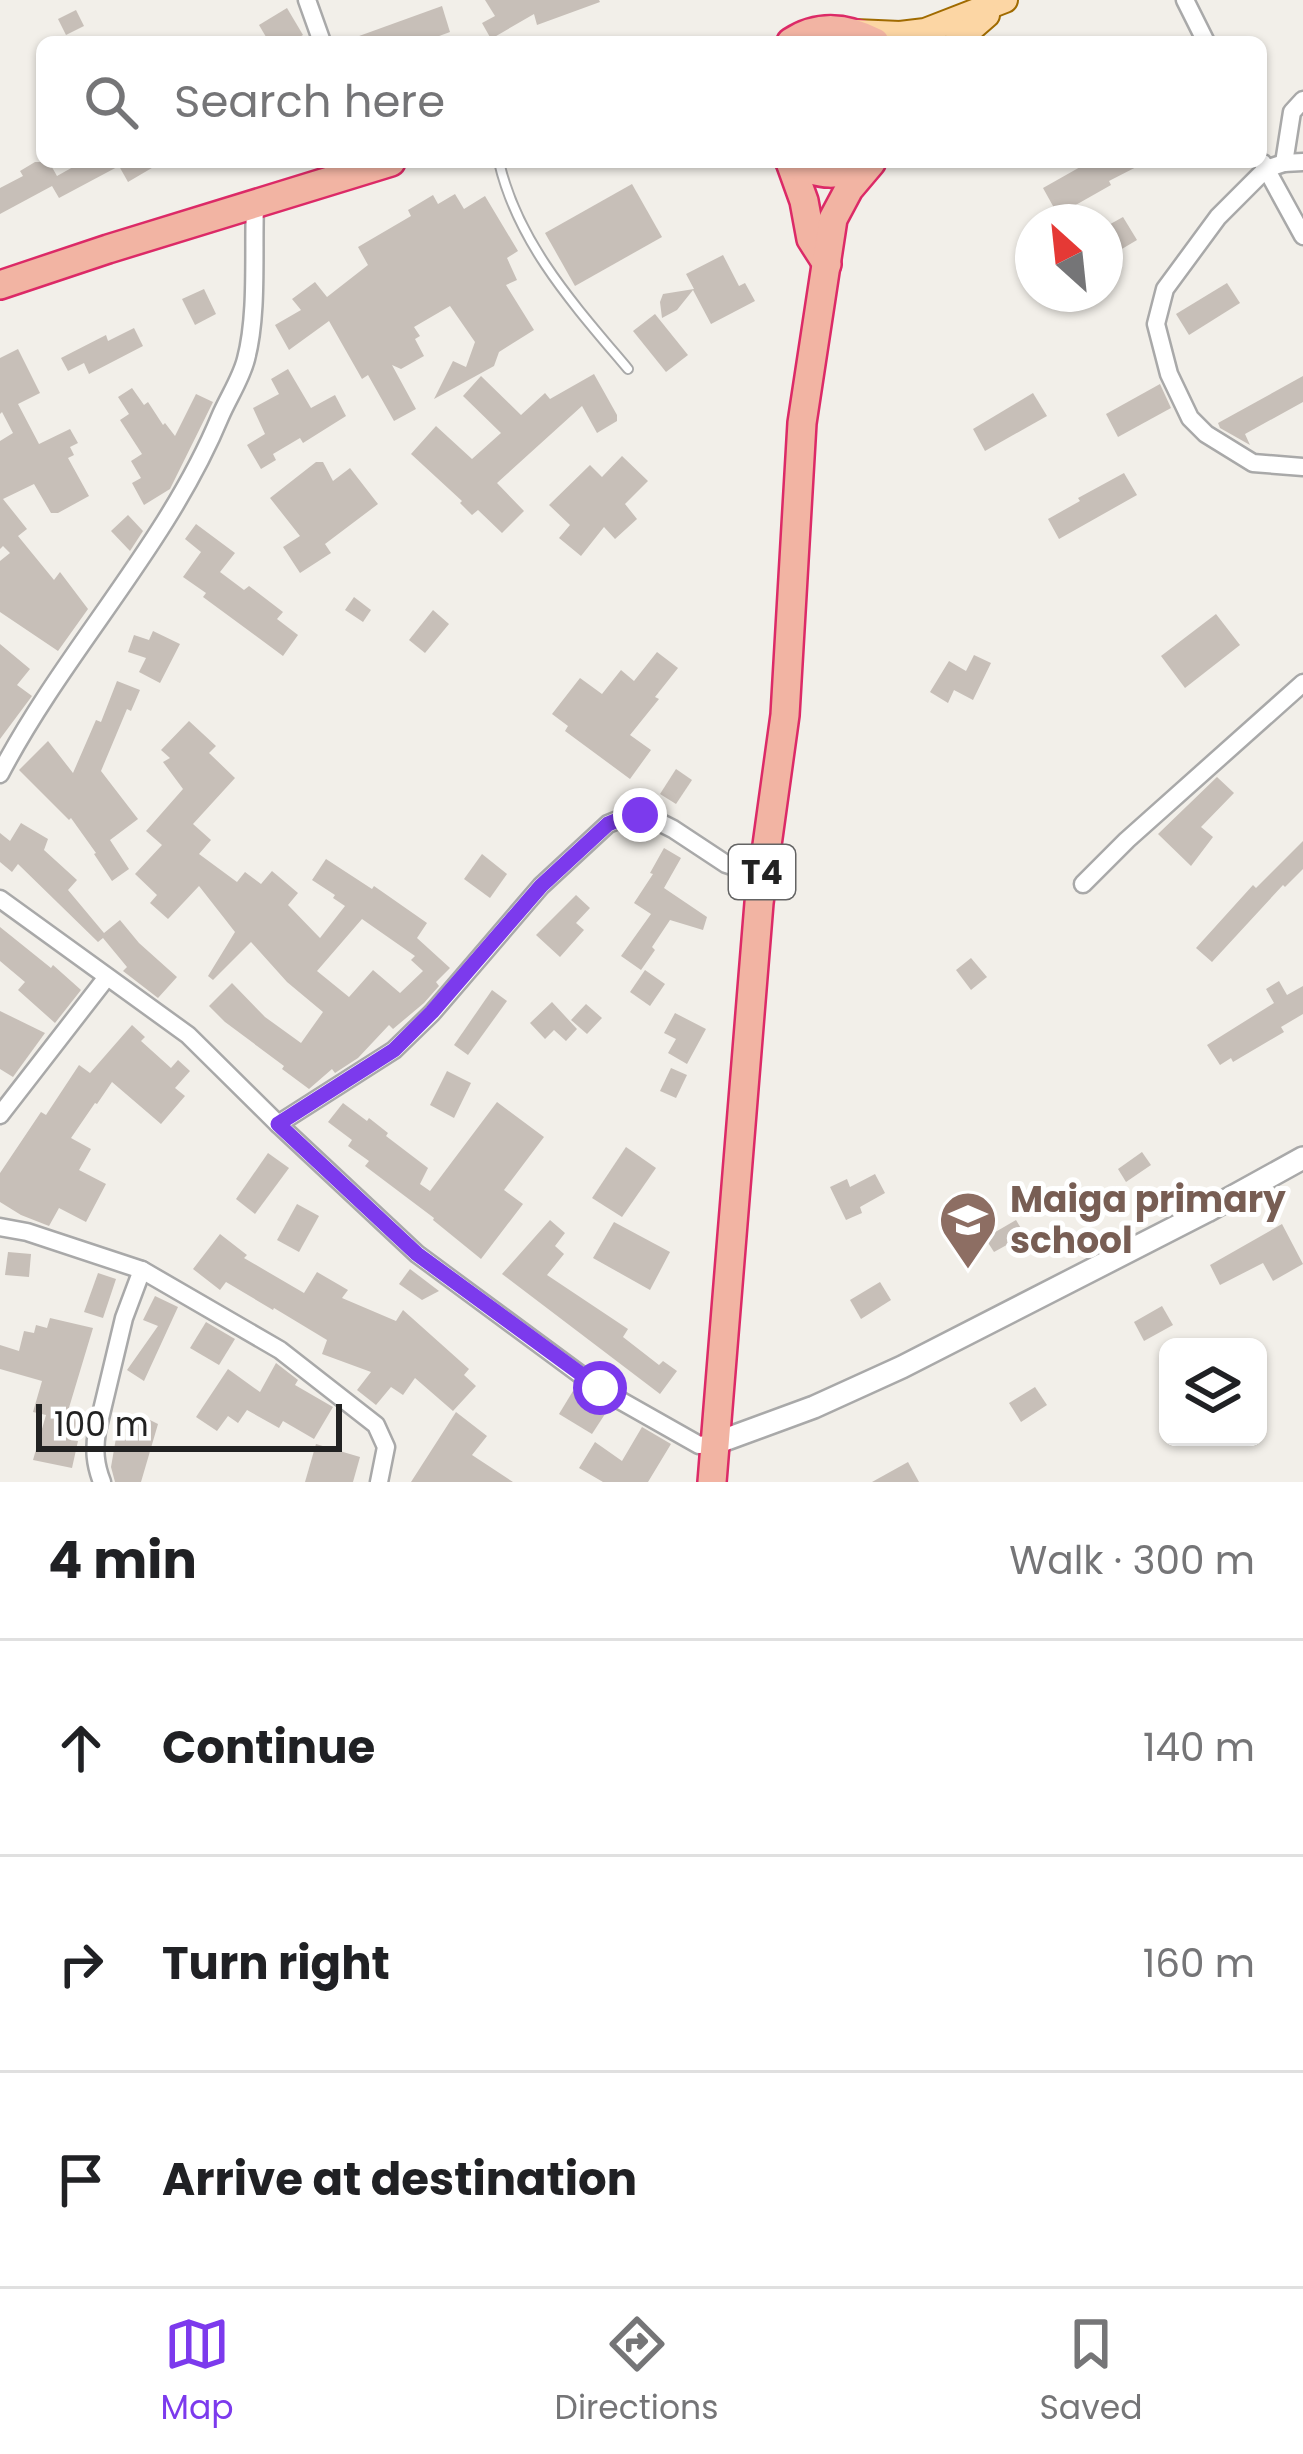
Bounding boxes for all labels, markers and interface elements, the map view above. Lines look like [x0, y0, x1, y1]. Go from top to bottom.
search box [36, 36, 1267, 168]
icon: search [78, 69, 144, 135]
text: Search here [174, 70, 445, 133]
north arrow [1015, 204, 1123, 312]
route end [613, 788, 667, 842]
road number: T4 [729, 845, 795, 899]
place label: Maiga primary school [1010, 1174, 1286, 1266]
school or university icon: Maiga primary school [937, 1189, 999, 1271]
map controls [1159, 1338, 1267, 1446]
button: layers [1159, 1338, 1267, 1446]
route start [573, 1361, 627, 1415]
scale bar [36, 1398, 342, 1451]
text: 100 m [54, 1401, 149, 1448]
text: 4 min [48, 1524, 197, 1596]
text: Walk · 300 m [1009, 1533, 1255, 1588]
icon: ahead [48, 1715, 114, 1781]
text: Continue [162, 1716, 375, 1779]
text: 140 m [1143, 1720, 1255, 1775]
icon: right [48, 1931, 114, 1997]
text: Turn right [162, 1932, 390, 1995]
text: 160 m [1143, 1936, 1255, 1991]
icon: arrive [48, 2147, 114, 2213]
text: Arrive at destination [162, 2148, 637, 2211]
tab: Map [161, 2311, 234, 2433]
tab: Directions [555, 2311, 718, 2433]
tab: Saved [1040, 2311, 1142, 2433]

